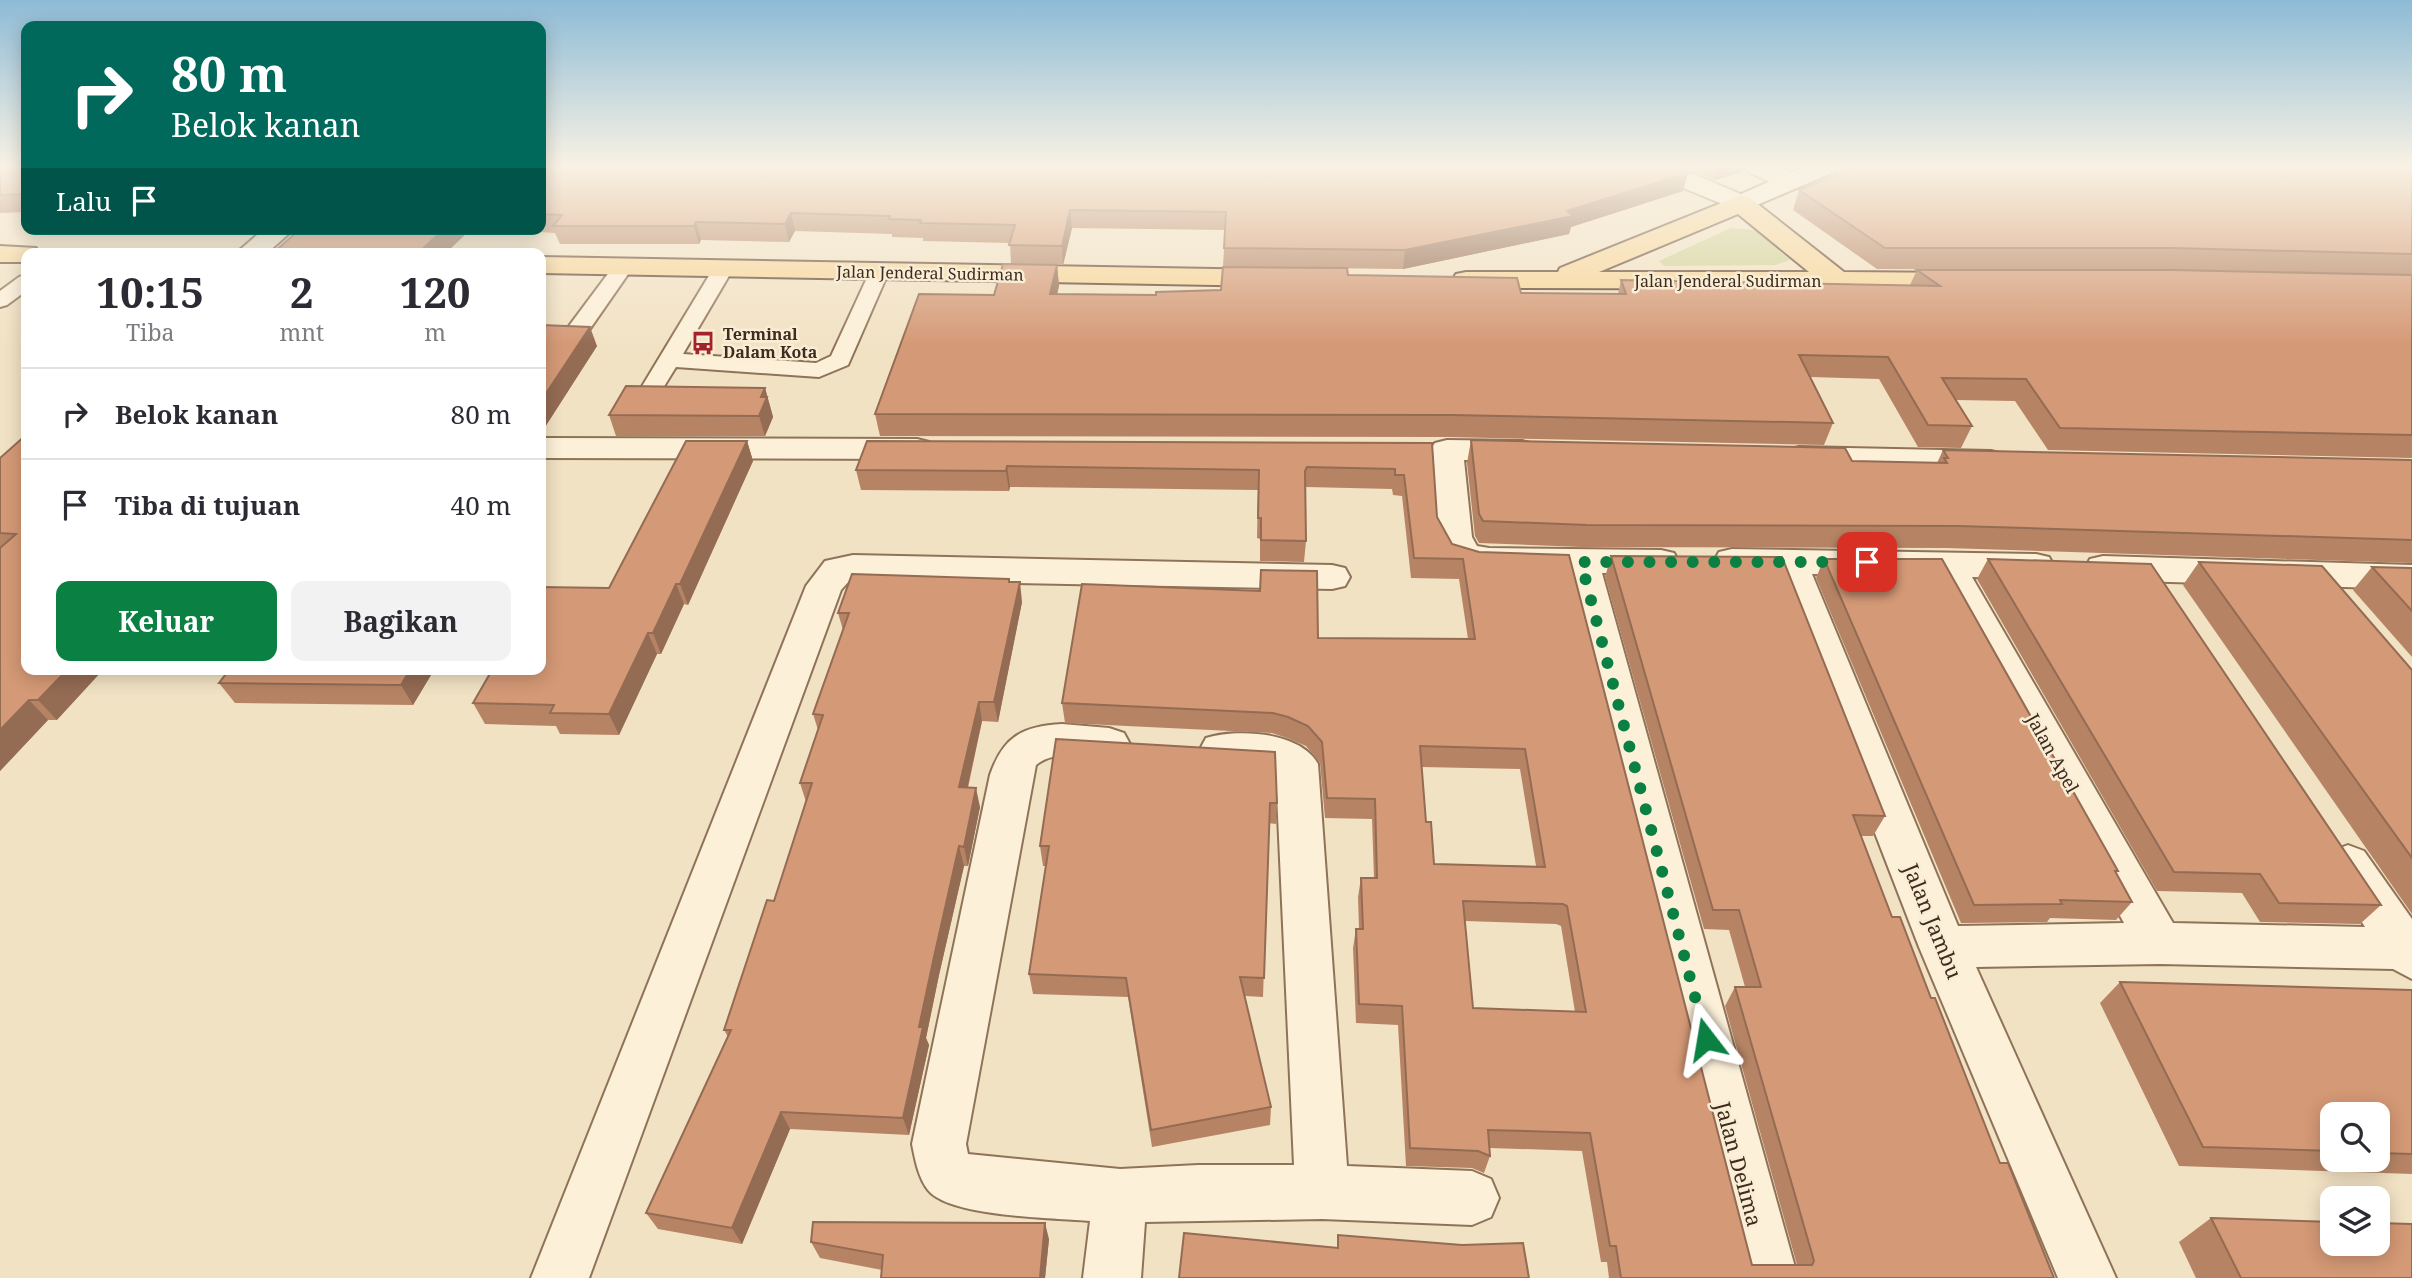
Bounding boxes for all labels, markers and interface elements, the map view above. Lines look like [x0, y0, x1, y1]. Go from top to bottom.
text: 80 m [171, 40, 287, 106]
icon: right [56, 49, 147, 140]
text: Belok kanan [171, 103, 361, 146]
icon: arrive [125, 182, 163, 220]
text: Lalu [56, 183, 111, 219]
street label: Jalan Jenderal Sudirman [835, 260, 1024, 286]
text: 10:15 [96, 263, 204, 320]
text: 2 [290, 263, 314, 320]
text: 120 [399, 263, 471, 320]
street label: Jalan Jenderal Sudirman [1633, 270, 1822, 292]
text: Tiba [126, 316, 174, 348]
text: mnt [279, 316, 324, 348]
text: m [424, 316, 446, 348]
place label: Terminal Dalam Kota [723, 323, 818, 363]
bus stop icon: Terminal Dalam Kota [689, 329, 717, 357]
icon: right [56, 395, 94, 433]
text: Belok kanan [115, 396, 278, 432]
text: 80 m [451, 396, 511, 432]
icon: arrive [56, 486, 94, 524]
text: Tiba di tujuan [115, 487, 300, 523]
text: 40 m [451, 487, 511, 523]
pin [1837, 532, 1897, 592]
icon: arrive [1848, 543, 1886, 581]
button: Keluar [56, 581, 277, 661]
button: Bagikan [291, 581, 511, 661]
street label: Jalan Apel [2021, 708, 2085, 797]
street label: Jalan Jambu [1897, 858, 1969, 983]
position arrow [1669, 1002, 1743, 1076]
street label: Jalan Delima [1709, 1098, 1769, 1229]
map controls [2320, 1102, 2390, 1256]
button: search [2320, 1102, 2390, 1172]
button: layers [2320, 1186, 2390, 1256]

